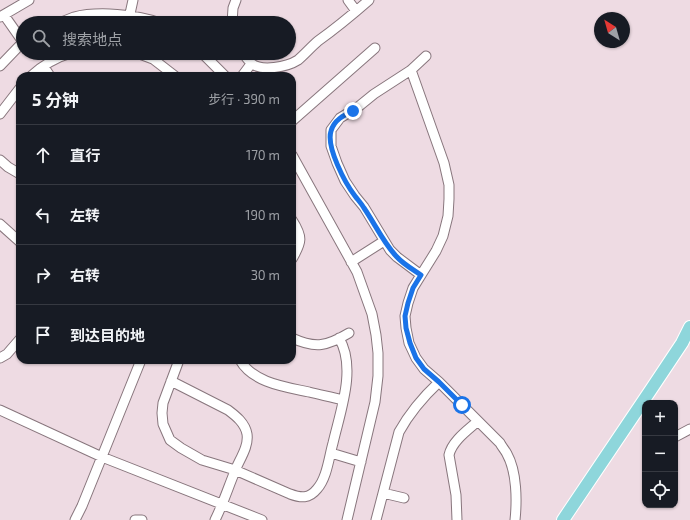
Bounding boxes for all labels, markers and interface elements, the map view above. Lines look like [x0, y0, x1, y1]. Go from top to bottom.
north arrow [594, 12, 630, 48]
search box [16, 16, 296, 60]
icon: search [30, 27, 52, 49]
text: 搜索地点 [62, 30, 122, 48]
text: 5 分钟 [32, 89, 79, 109]
text: 步行 · 390 m [208, 91, 280, 107]
route end [344, 102, 362, 120]
icon: ahead [32, 144, 54, 166]
text: 直行 [70, 146, 100, 164]
text: 170 m [246, 147, 280, 163]
icon: left [32, 204, 54, 226]
text: 左转 [70, 206, 100, 224]
text: 190 m [245, 207, 280, 223]
icon: right [32, 264, 54, 286]
text: 右转 [70, 266, 100, 284]
text: 30 m [251, 267, 280, 283]
icon: arrive [32, 324, 54, 346]
text: 到达目的地 [70, 326, 145, 344]
route start [453, 396, 471, 414]
map controls [642, 400, 678, 508]
button: + [642, 400, 678, 436]
button: − [642, 436, 678, 472]
button: locate [642, 472, 678, 508]

